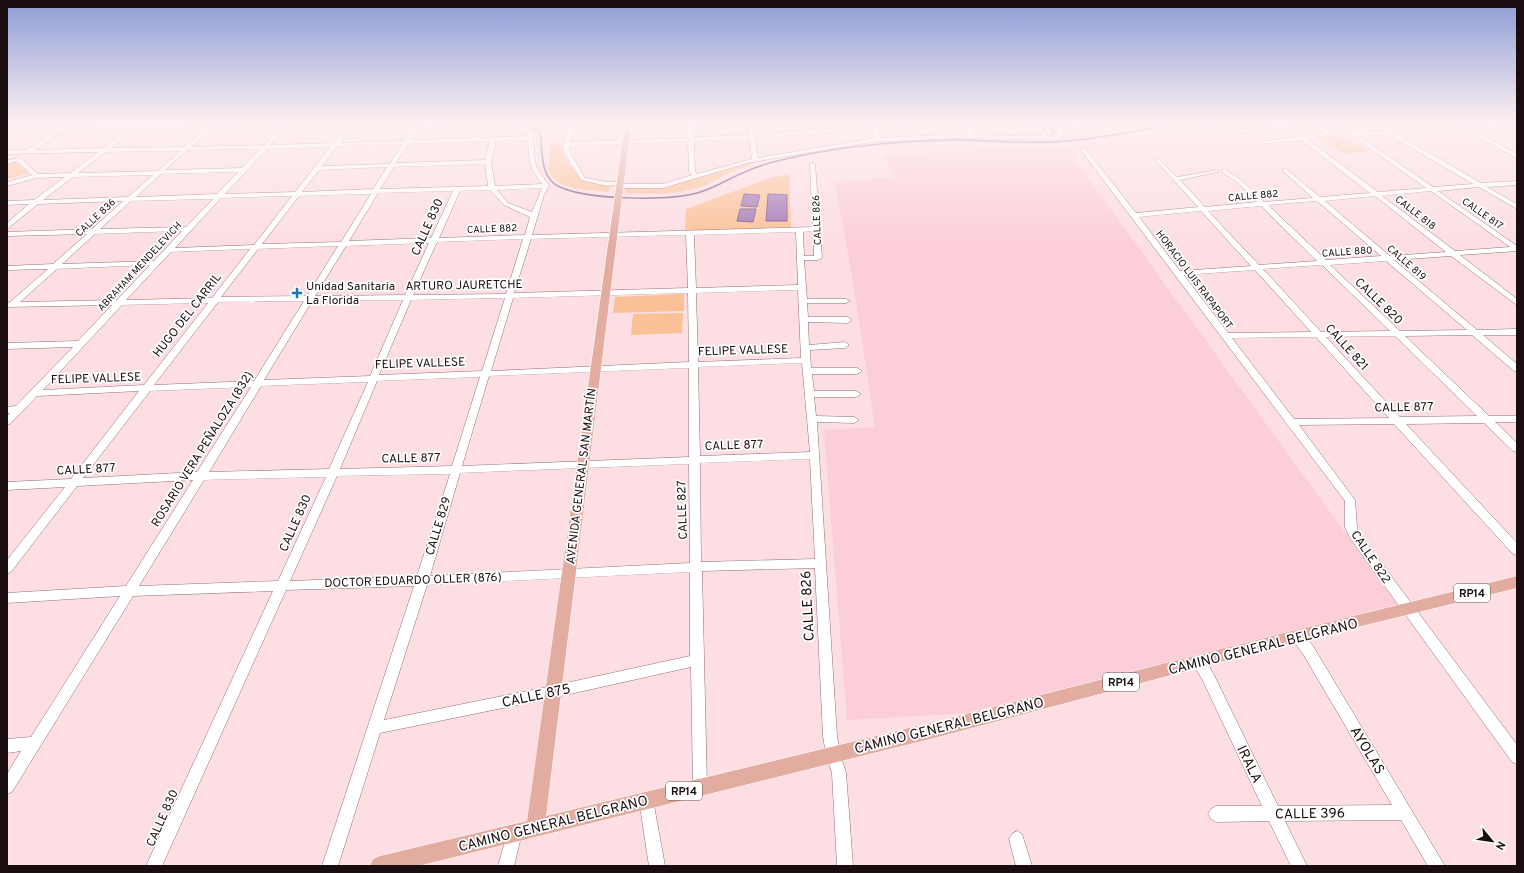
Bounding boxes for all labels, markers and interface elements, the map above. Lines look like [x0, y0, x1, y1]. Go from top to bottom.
street label: CALLE 882 [1227, 188, 1279, 205]
street label: CALLE 818 [1392, 193, 1438, 233]
street label: CALLE 826 [810, 195, 825, 245]
street label: CALLE 817 [1459, 195, 1505, 233]
street label: CALLE 836 [73, 196, 119, 240]
street label: CALLE 830 [408, 196, 448, 259]
street label: ABRAHAM MENDELEVICH [95, 220, 185, 314]
street label: CALLE 882 [467, 222, 518, 237]
street label: HORACIO LUIS RAPAPORT [1152, 228, 1235, 332]
street label: CALLE 819 [1384, 242, 1428, 284]
street label: CALLE 880 [1321, 244, 1373, 261]
street label: HUGO DEL CARRIL [150, 270, 226, 361]
street label: CALLE 820 [1351, 275, 1406, 329]
street label: ARTURO JAURETCHE [405, 277, 523, 295]
place label: Unidad Sanitaria La Florida [306, 279, 395, 309]
marker: Unidad Sanitaria La Florida [291, 287, 303, 299]
street label: CALLE 821 [1321, 321, 1372, 374]
street label: FELIPE VALLESE [698, 341, 789, 361]
street label: FELIPE VALLESE [375, 354, 466, 374]
street label: FELIPE VALLESE [51, 369, 142, 389]
street label: ROSARIO VERA PEÑALOZA (832) [148, 369, 258, 530]
street label: AVENIDA GENERAL SAN MARTÍN [563, 387, 601, 565]
street label: CALLE 877 [1374, 399, 1434, 417]
street label: CALLE 877 [704, 437, 764, 455]
street label: CALLE 877 [381, 450, 441, 468]
street label: CALLE 877 [56, 460, 116, 480]
street label: CALLE 827 [674, 480, 692, 540]
street label: CALLE 830 [276, 492, 316, 555]
street label: CALLE 829 [422, 495, 455, 558]
street label: CALLE 822 [1347, 528, 1394, 587]
street label: DOCTOR EDUARDO OLLER (876) [324, 570, 502, 592]
street label: CALLE 826 [798, 570, 819, 642]
road number: RP14 [1454, 584, 1490, 602]
street label: CAMINO GENERAL BELGRANO [1167, 616, 1360, 679]
road number: RP14 [1103, 673, 1139, 691]
street label: CALLE 875 [500, 681, 572, 712]
street label: CAMINO GENERAL BELGRANO [853, 695, 1046, 758]
street label: AYOLAS [1346, 724, 1388, 778]
street label: IRALA [1232, 743, 1265, 786]
road number: RP14 [666, 782, 702, 800]
street label: CALLE 830 [143, 787, 183, 850]
street label: CAMINO GENERAL BELGRANO [457, 793, 650, 856]
street label: CALLE 396 [1275, 805, 1345, 824]
north arrow [1472, 821, 1512, 861]
text: N [1492, 839, 1508, 852]

